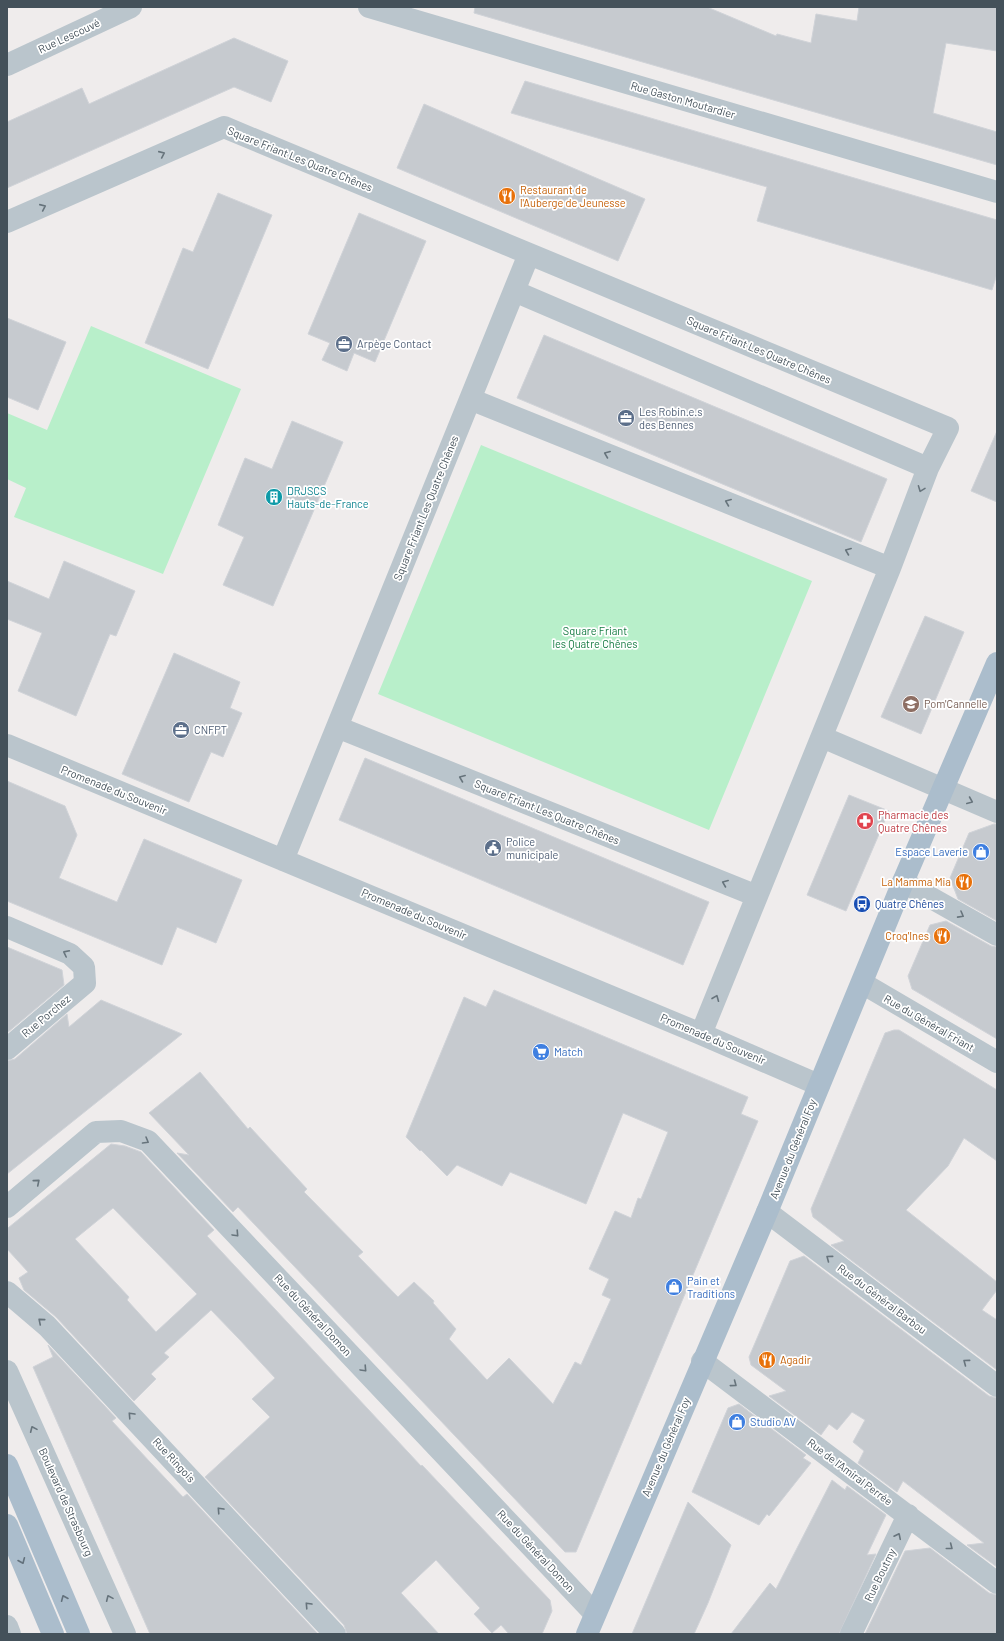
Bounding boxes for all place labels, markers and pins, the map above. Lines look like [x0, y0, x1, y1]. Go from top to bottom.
place label: Restaurant de l'Auberge de Jeunesse [520, 183, 626, 209]
restaurant icon: Restaurant de l'Auberge de Jeunesse [497, 186, 517, 206]
office icon: Arpège Contact [334, 334, 354, 354]
place label: Arpège Contact [357, 337, 431, 350]
place label: Les Robin.e.s des Bennes [639, 405, 703, 431]
office icon: Les Robin.e.s des Bennes [616, 408, 636, 428]
place label: DRJSCS Hauts-de-France [287, 484, 369, 510]
building icon: DRJSCS Hauts-de-France [264, 487, 284, 507]
school or university icon: Pom'Cannelle [901, 694, 921, 714]
place label: Pom'Cannelle [924, 697, 987, 710]
office icon: CNFPT [171, 720, 191, 740]
place label: CNFPT [194, 723, 227, 736]
place label: Pharmacie des Quatre Chênes [878, 808, 948, 834]
pharmacy icon: Pharmacie des Quatre Chênes [855, 811, 875, 831]
place label: Police municipale [506, 835, 558, 861]
public building icon: Police municipale [483, 838, 503, 858]
shop icon: Espace Laverie [971, 842, 991, 862]
place label: Espace Laverie [895, 845, 968, 858]
restaurant icon: La Mamma Mia [954, 872, 974, 892]
place label: La Mamma Mia [881, 875, 951, 888]
bus stop icon: Quatre Chênes [852, 894, 872, 914]
place label: Quatre Chênes [875, 897, 944, 910]
restaurant icon: Croq'Ines [932, 926, 952, 946]
place label: Croq'Ines [885, 929, 929, 942]
supermarket icon: Match [531, 1042, 551, 1062]
place label: Match [554, 1045, 583, 1058]
place label: Pain et Traditions [687, 1274, 735, 1300]
shop icon: Pain et Traditions [664, 1277, 684, 1297]
restaurant icon: Agadir [757, 1350, 777, 1370]
place label: Agadir [780, 1353, 811, 1366]
shop icon: Studio AV [727, 1412, 747, 1432]
place label: Studio AV [750, 1415, 796, 1428]

